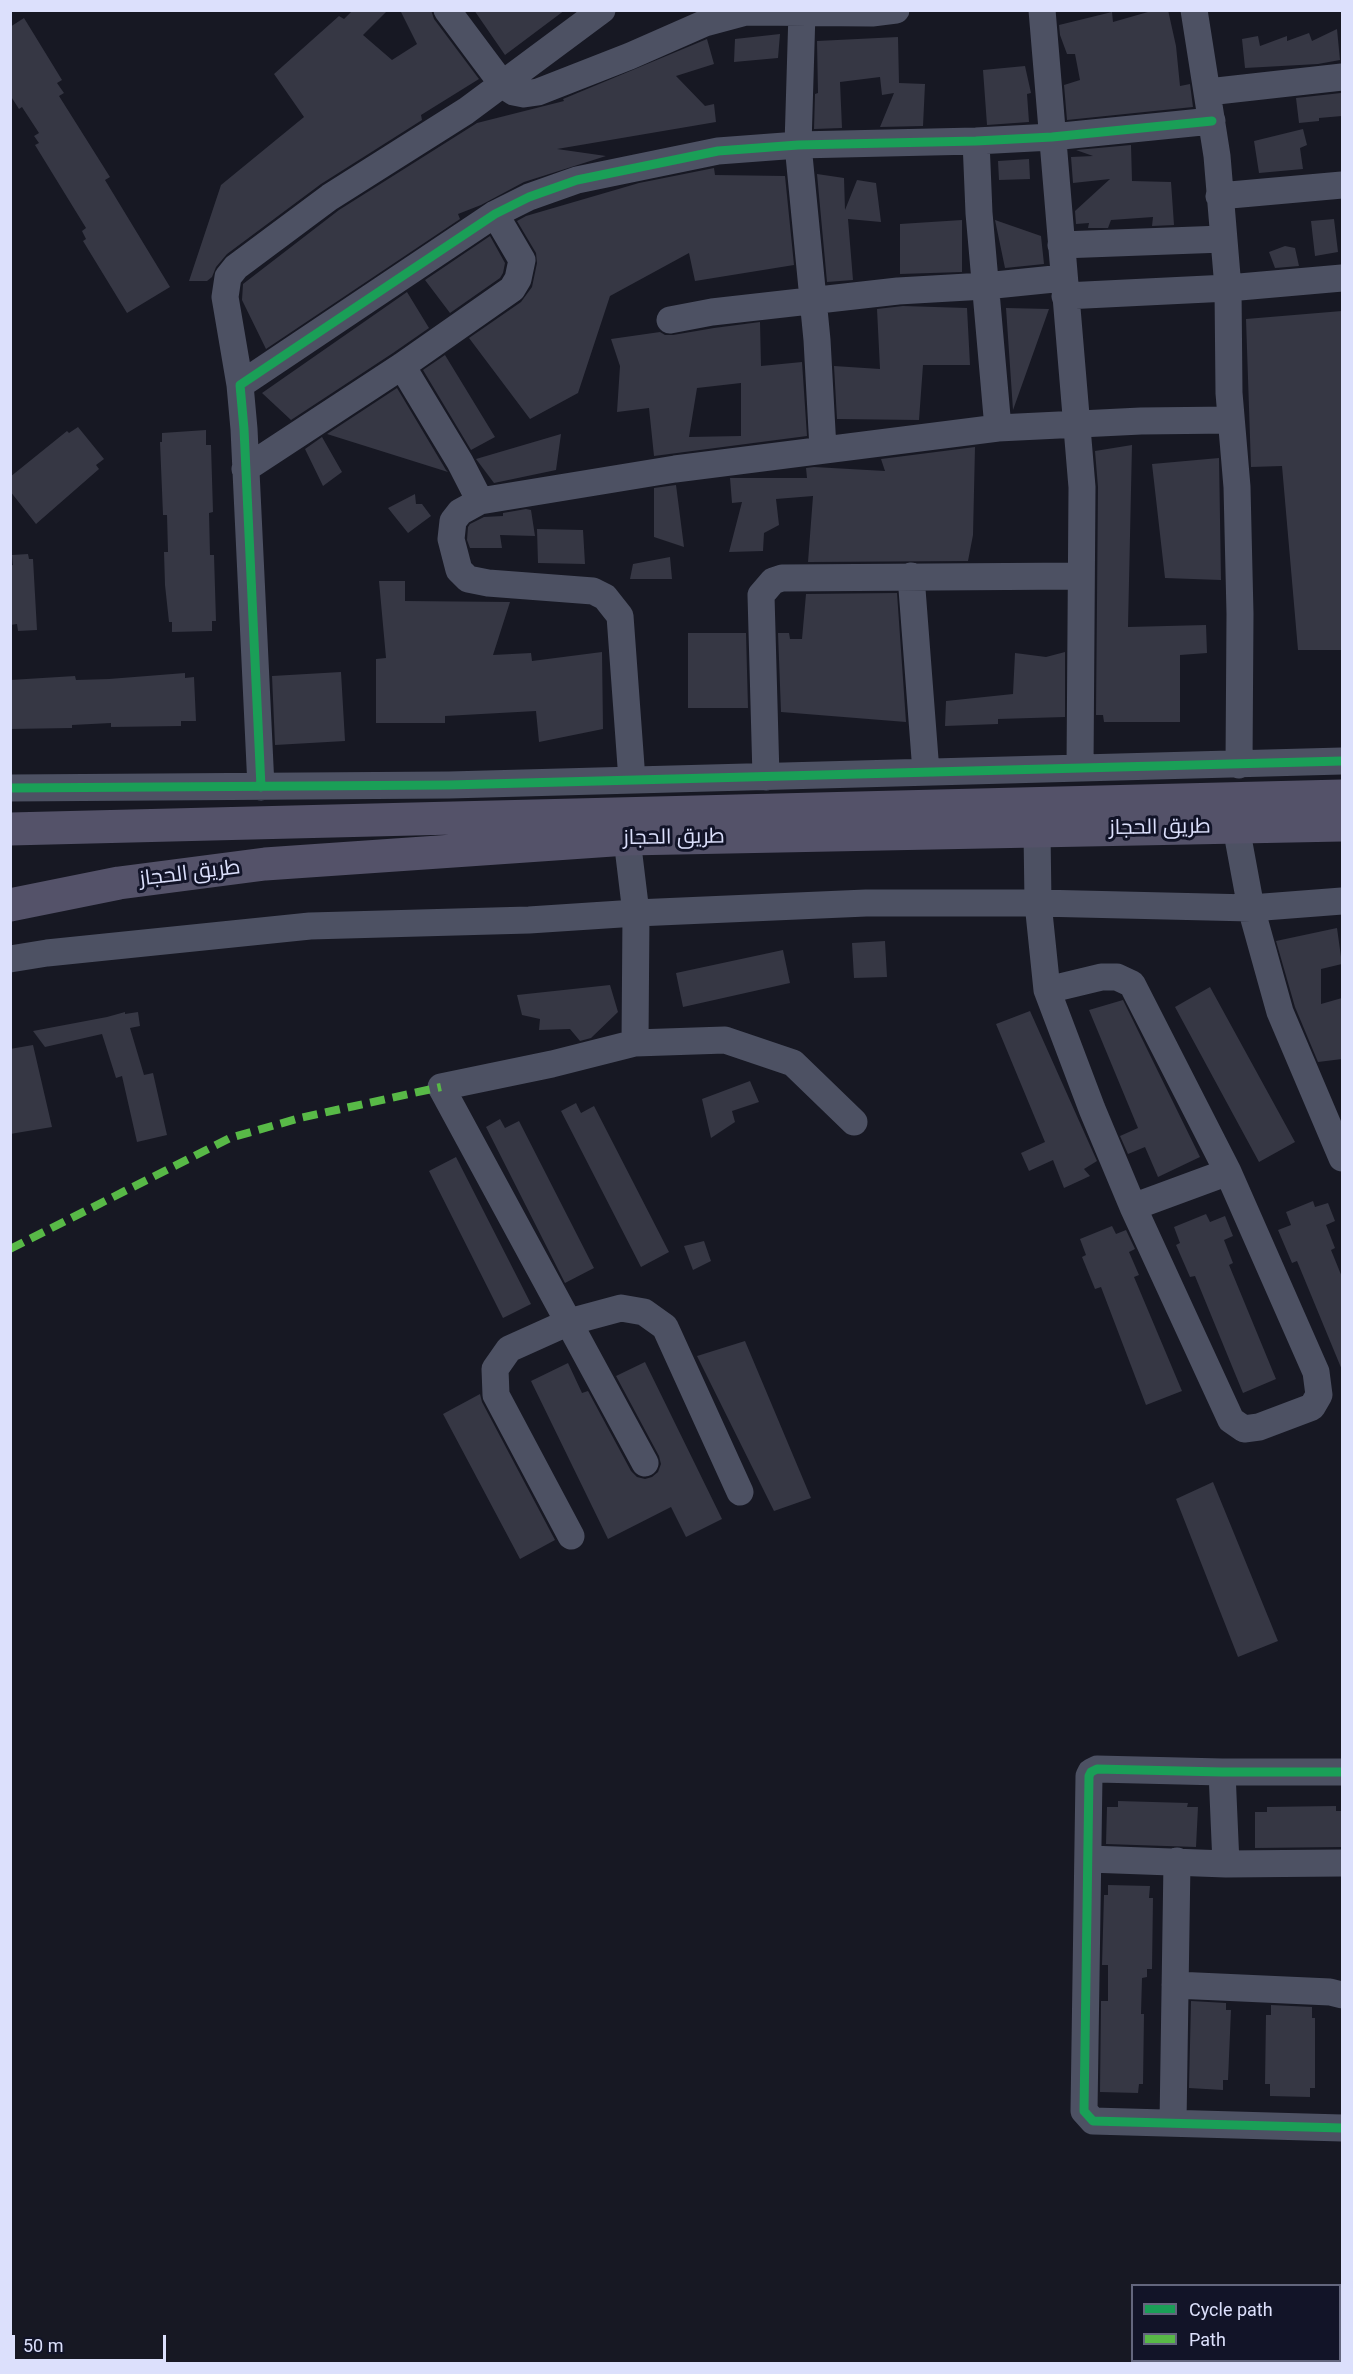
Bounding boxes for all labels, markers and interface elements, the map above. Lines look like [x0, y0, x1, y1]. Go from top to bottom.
street label: طريق الحجاز [1109, 815, 1211, 841]
street label: طريق الحجاز [623, 825, 725, 851]
street label: طريق الحجاز [138, 855, 242, 893]
legend [1131, 2284, 1341, 2362]
text: Cycle path [1189, 2299, 1273, 2320]
scale bar [15, 2323, 170, 2361]
text: Path [1189, 2329, 1226, 2350]
text: 50 m [23, 2335, 63, 2356]

